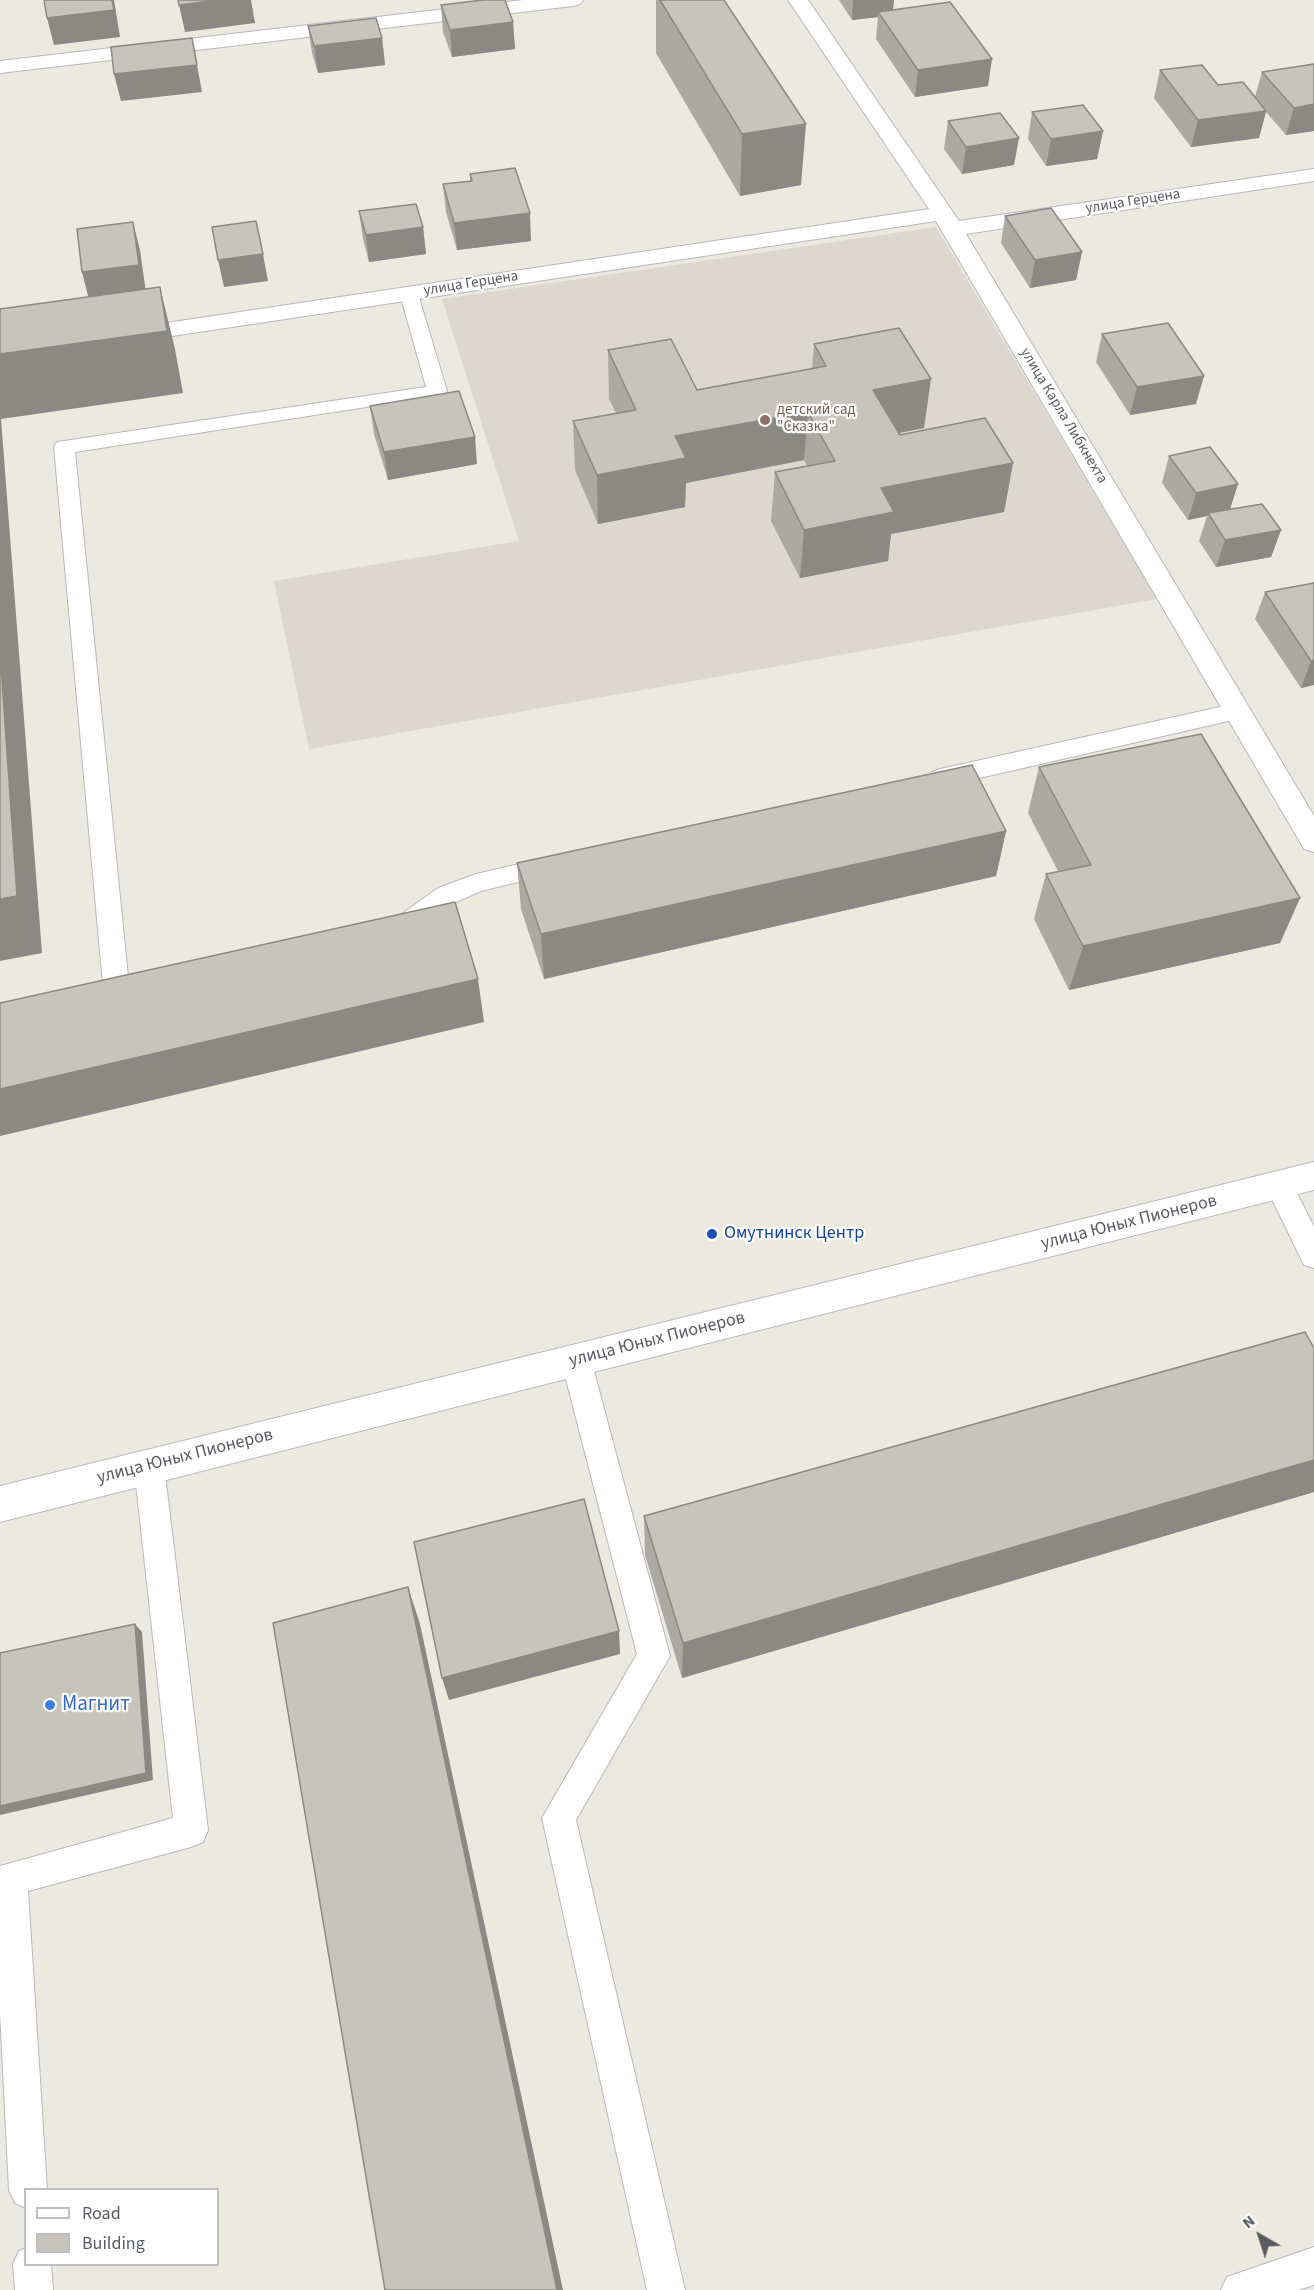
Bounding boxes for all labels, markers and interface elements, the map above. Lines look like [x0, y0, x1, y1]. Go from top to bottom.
street label: улица Герцена [1084, 186, 1182, 218]
street label: улица Герцена [422, 268, 520, 300]
street label: улица Карла Либкнехта [1015, 345, 1111, 487]
place label: детский сад "Сказка" [777, 402, 855, 437]
marker: детский сад "Сказка" [758, 413, 772, 427]
street label: улица Юных Пионеров [1039, 1191, 1219, 1255]
place label: Омутнинск Центр [724, 1223, 864, 1245]
marker: Омутнинск Центр [705, 1227, 719, 1241]
street label: улица Юных Пионеров [567, 1308, 747, 1372]
street label: улица Юных Пионеров [95, 1425, 275, 1489]
place label: Магнит [62, 1692, 130, 1718]
marker: Магнит [43, 1698, 57, 1712]
legend [24, 2188, 219, 2266]
text: Road [82, 2201, 121, 2226]
north arrow [1230, 2206, 1290, 2266]
text: N [1238, 2210, 1260, 2234]
text: Building [82, 2231, 145, 2256]

